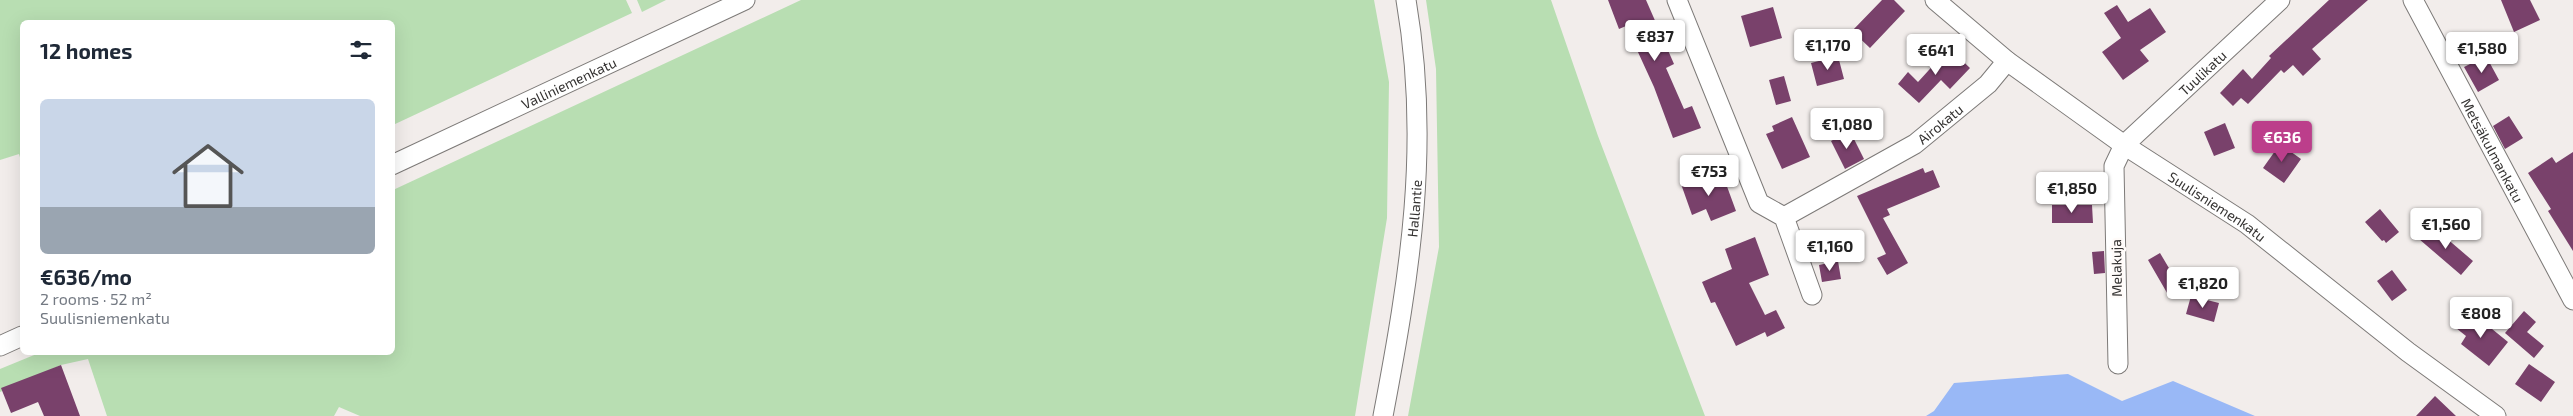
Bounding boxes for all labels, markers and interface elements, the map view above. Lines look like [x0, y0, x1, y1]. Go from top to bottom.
pin: €837 [1625, 20, 1685, 62]
text: €837 [1636, 26, 1674, 45]
pin: €1,170 [1787, 28, 1869, 71]
pin: €1,580 [2441, 32, 2523, 74]
pin: €641 [1906, 34, 1966, 76]
text: €1,170 [1805, 35, 1851, 54]
icon: filters [347, 36, 375, 64]
text: 12 homes [40, 38, 132, 63]
text: €1,580 [2457, 38, 2507, 57]
text: €641 [1918, 40, 1954, 59]
street label: Tuulikatu [2175, 46, 2229, 99]
street label: Valliniemenkatu [518, 53, 619, 112]
street label: Metsäkulmankatu [2458, 95, 2528, 205]
street label: Airokatu [1914, 100, 1966, 147]
pin: €1,080 [1806, 108, 1888, 150]
text: €1,080 [1821, 114, 1873, 133]
pin: €636 [2252, 120, 2312, 163]
text: €636 [2263, 127, 2301, 146]
icon: home [163, 131, 253, 221]
pin: €753 [1679, 154, 1739, 197]
text: €753 [1691, 161, 1727, 180]
street label: Suulisniemenkatu [2165, 167, 2270, 245]
pin: €1,850 [2031, 172, 2113, 214]
text: €1,850 [2047, 178, 2097, 197]
street label: Hallantie [1403, 179, 1424, 238]
pin: €1,560 [2405, 208, 2487, 250]
text: €1,560 [2421, 214, 2471, 233]
pin: €1,160 [1789, 230, 1871, 272]
text: €1,160 [1807, 236, 1853, 255]
street label: Melakuja [2107, 239, 2125, 297]
text: €636/mo [40, 264, 132, 289]
pin: €1,820 [2162, 266, 2244, 309]
text: €1,820 [2178, 273, 2228, 292]
text: 2 rooms · 52 m² [40, 289, 152, 308]
pin: €808 [2451, 296, 2511, 339]
text: €808 [2461, 303, 2501, 322]
text: Suulisniemenkatu [40, 308, 170, 327]

